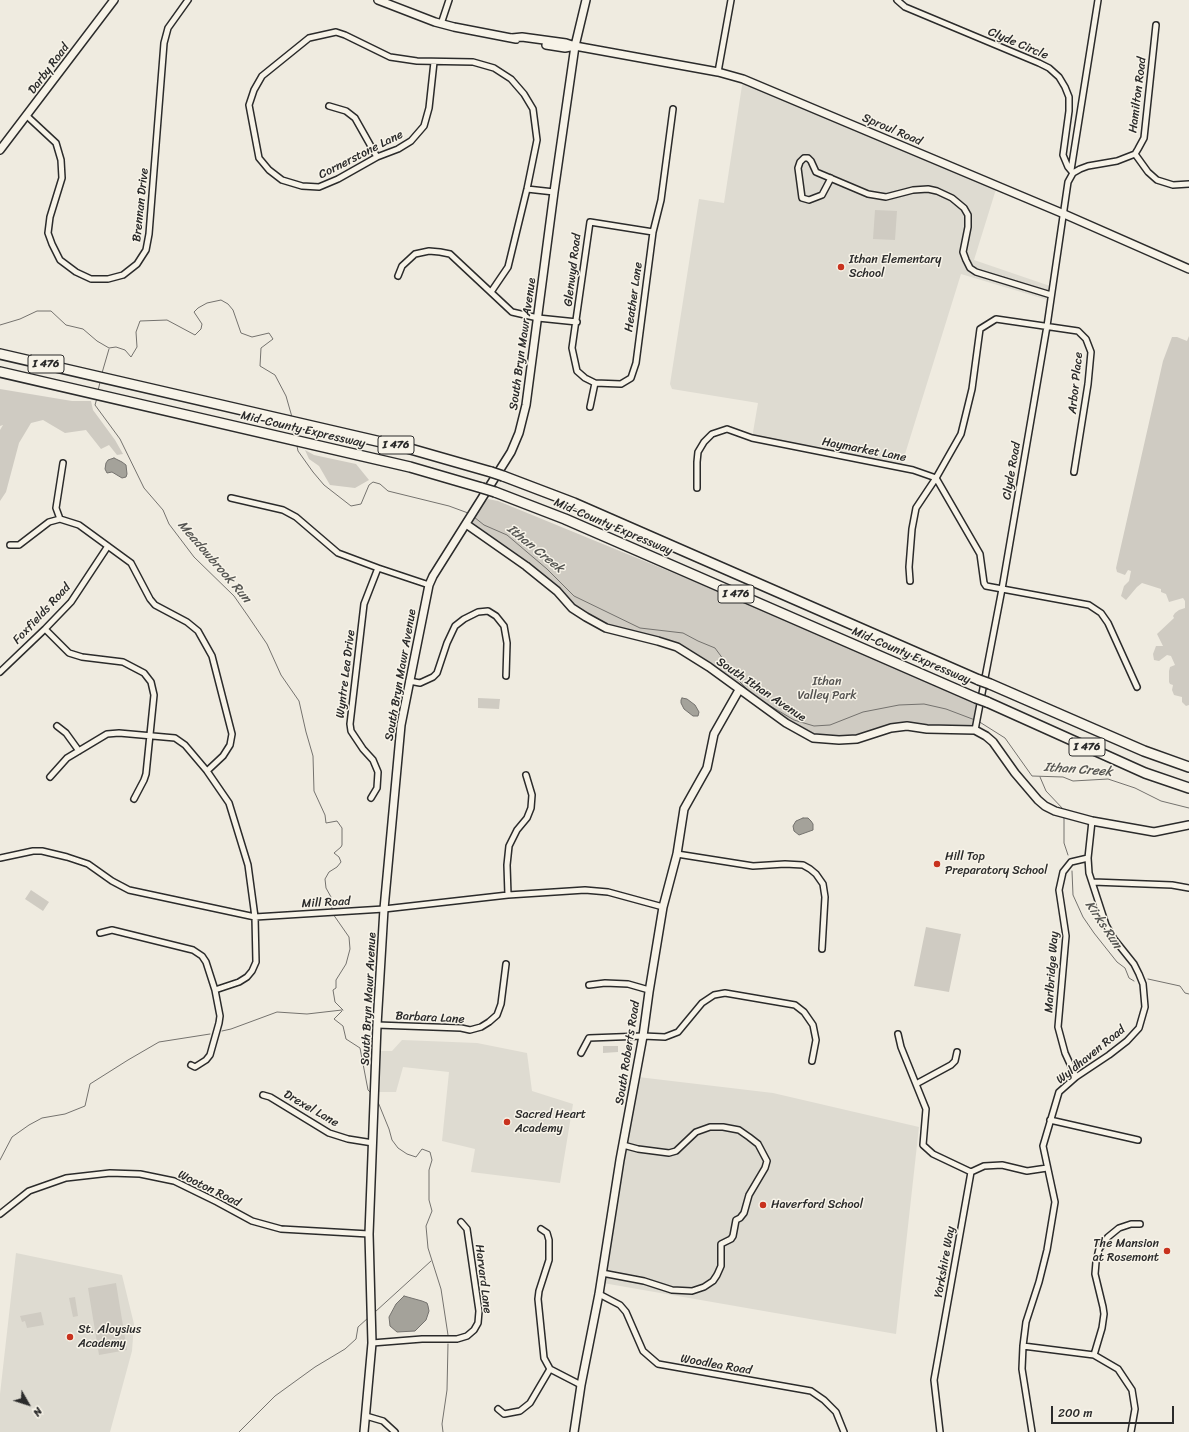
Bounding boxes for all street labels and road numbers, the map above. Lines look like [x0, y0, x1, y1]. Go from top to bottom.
street label: Clyde Circle [986, 25, 1050, 63]
street label: Darby Road [25, 41, 73, 97]
street label: Hamilton Road [1126, 56, 1150, 134]
street label: Sproul Road [860, 111, 924, 149]
street label: Cornerstone Lane [316, 128, 406, 182]
street label: Brennan Drive [130, 167, 152, 243]
street label: Glenwyd Road [561, 233, 585, 307]
street label: Heather Lane [622, 261, 646, 333]
street label: South Bryn Mawr Avenue [507, 277, 539, 411]
street label: Arbor Place [1066, 351, 1086, 415]
road number: I 476 [28, 355, 64, 373]
street label: Mid-County Expressway [239, 409, 367, 451]
street label: Haymarket Lane [821, 435, 907, 465]
road number: I 476 [378, 436, 414, 454]
street label: Clyde Road [1000, 441, 1024, 501]
street label: Mid-County Expressway [552, 495, 674, 559]
street label: Foxfields Road [10, 581, 74, 647]
road number: I 476 [718, 585, 754, 603]
street label: South Bryn Mawr Avenue [382, 608, 420, 742]
street label: Mid-County Expressway [850, 624, 972, 688]
street label: Wyntre Lea Drive [333, 629, 359, 719]
street label: South Ithan Avenue [713, 655, 809, 725]
road number: I 476 [1069, 738, 1105, 756]
street label: Mill Road [301, 895, 351, 911]
street label: Marlbridge Way [1042, 931, 1062, 1013]
street label: South Bryn Mawr Avenue [358, 932, 380, 1066]
street label: South Roberts Road [613, 1000, 643, 1106]
street label: Barbara Lane [395, 1009, 465, 1027]
street label: Wyldhaven Road [1054, 1023, 1128, 1087]
street label: Drexel Lane [281, 1087, 341, 1131]
street label: Wooton Road [175, 1168, 243, 1210]
street label: Yorkshire Way [932, 1225, 958, 1299]
street label: Harvard Lane [472, 1244, 494, 1314]
street label: Woodlea Road [679, 1352, 753, 1378]

